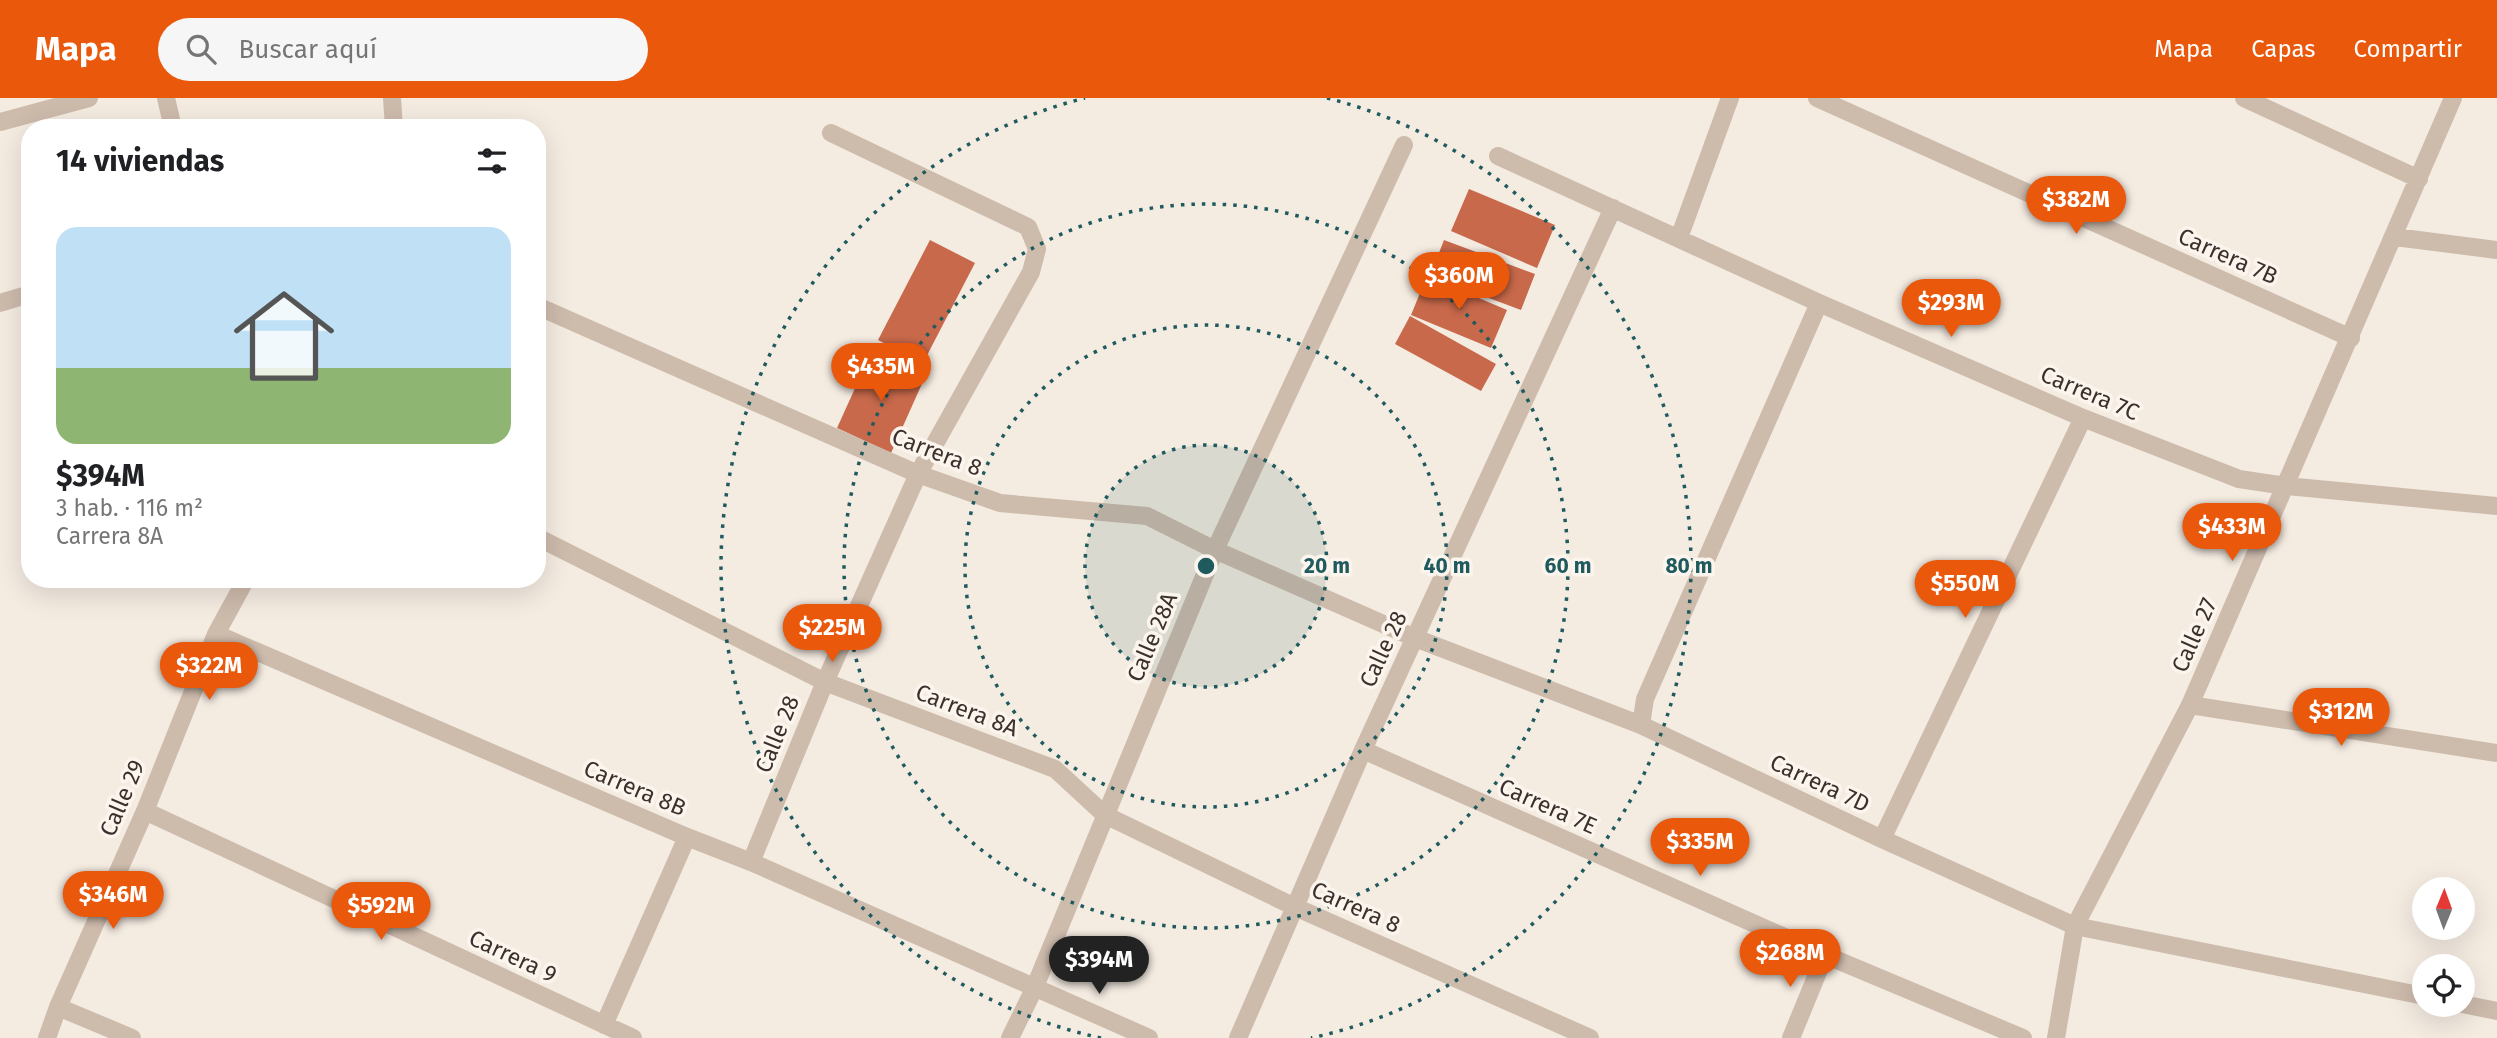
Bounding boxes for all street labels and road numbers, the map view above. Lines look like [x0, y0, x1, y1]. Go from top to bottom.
street label: Carrera 7B [2174, 222, 2282, 290]
street label: Carrera 7C [2037, 360, 2144, 426]
street label: Carrera 8 [888, 422, 986, 482]
street label: Calle 28A [1121, 587, 1184, 686]
street label: Calle 27 [2165, 594, 2223, 676]
street label: Calle 28 [1353, 606, 1413, 692]
street label: Carrera 8A [912, 678, 1023, 743]
street label: Calle 28 [749, 691, 805, 777]
street label: Carrera 7D [1766, 748, 1874, 818]
street label: Carrera 8B [580, 754, 690, 822]
street label: Calle 29 [93, 756, 151, 840]
street label: Carrera 7E [1495, 772, 1601, 840]
street label: Carrera 8 [1307, 875, 1405, 939]
street label: Carrera 9 [465, 924, 561, 988]

